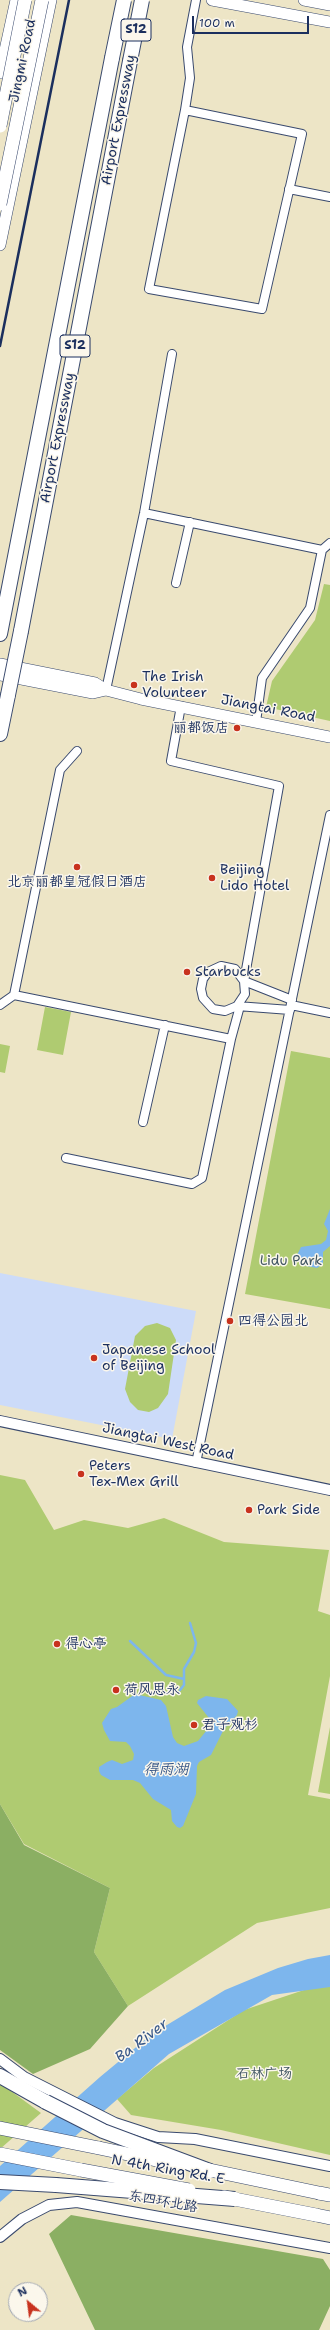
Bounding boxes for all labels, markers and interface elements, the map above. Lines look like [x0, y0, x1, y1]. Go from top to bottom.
scale bar [194, 8, 311, 34]
text: 100 m [199, 15, 235, 31]
street label: Jingmi Road [6, 18, 40, 104]
road number: S12 [121, 19, 151, 41]
street label: Airport Expressway [98, 53, 140, 187]
road number: S12 [60, 335, 90, 357]
street label: Airport Expressway [37, 371, 79, 505]
place label: The Irish Volunteer [142, 669, 207, 702]
marker: The Irish Volunteer [129, 680, 139, 690]
street label: Jiangtai Road [219, 692, 317, 726]
place label: 丽都饭店 [173, 720, 229, 736]
marker: 丽都饭店 [232, 723, 242, 733]
marker: 北京丽都皇冠假日酒店 [72, 862, 82, 872]
place label: Beijing Lido Hotel [220, 862, 289, 894]
marker: Beijing Lido Hotel [207, 873, 217, 883]
place label: 北京丽都皇冠假日酒店 [7, 874, 147, 890]
place label: Starbucks [195, 964, 261, 980]
marker: Starbucks [182, 967, 192, 977]
park label: Lidu Park [260, 1253, 322, 1269]
place label: 四得公园北 [238, 1313, 308, 1329]
marker: 四得公园北 [225, 1316, 235, 1326]
place label: Japanese School of Beijing [102, 1342, 215, 1374]
marker: Japanese School of Beijing [89, 1353, 99, 1363]
street label: Jiangtai West Road [101, 1420, 235, 1464]
place label: Peters Tex-Mex Grill [89, 1458, 179, 1490]
marker: Peters Tex-Mex Grill [76, 1469, 86, 1479]
place label: Park Side [257, 1502, 320, 1518]
marker: Park Side [244, 1505, 254, 1515]
place label: 得心亭 [65, 1636, 107, 1652]
marker: 得心亭 [52, 1639, 62, 1649]
place label: 荷风思永 [124, 1682, 180, 1698]
marker: 荷风思永 [111, 1685, 121, 1695]
place label: 君子观杉 [202, 1717, 258, 1733]
marker: 君子观杉 [189, 1720, 199, 1730]
water label: 得雨湖 [144, 1761, 188, 1779]
water label: Ba River [112, 2015, 172, 2067]
park label: 石林广场 [236, 2066, 292, 2082]
street label: N 4th Ring Rd. E [110, 2152, 226, 2188]
street label: 东四环北路 [127, 2188, 199, 2216]
north arrow [8, 2282, 48, 2322]
text: N [15, 2283, 30, 2301]

